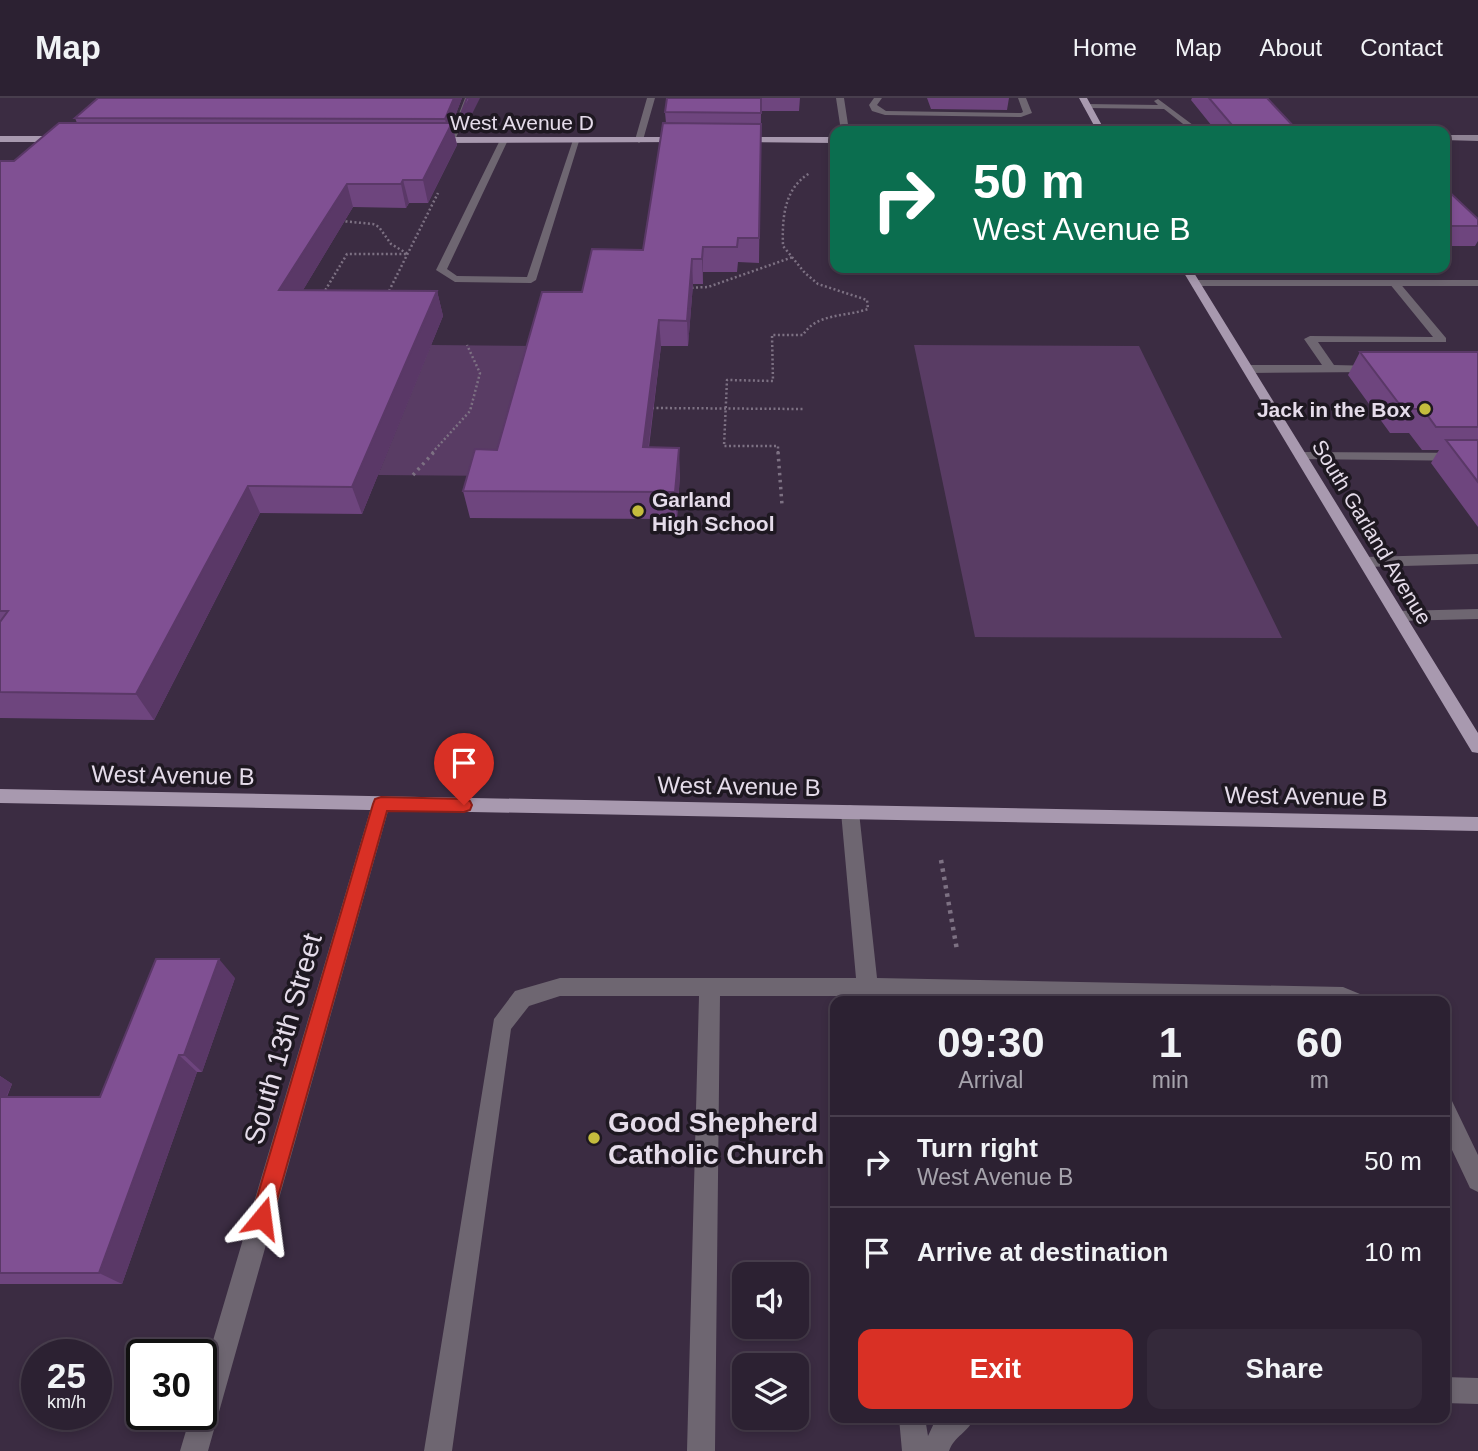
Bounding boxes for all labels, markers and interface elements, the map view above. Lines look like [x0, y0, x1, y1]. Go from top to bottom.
text: Map [35, 29, 101, 66]
text: Home [1073, 34, 1137, 61]
text: Map [1175, 34, 1222, 61]
text: About [1260, 34, 1322, 61]
text: Contact [1360, 34, 1443, 61]
street label: West Avenue D [450, 111, 594, 134]
icon: right [858, 154, 949, 245]
text: 50 m [973, 154, 1085, 208]
text: West Avenue B [973, 211, 1191, 247]
place label: Jack in the Box [1257, 398, 1411, 421]
marker: Jack in the Box [1417, 401, 1433, 417]
street label: South Garland Avenue [1308, 436, 1436, 628]
place label: Garland High School [652, 488, 775, 535]
marker: Garland High School [630, 503, 646, 519]
pin [434, 733, 494, 805]
icon: arrive [445, 744, 483, 782]
street label: West Avenue B [91, 760, 255, 790]
street label: West Avenue B [657, 771, 821, 801]
street label: West Avenue B [1224, 781, 1388, 811]
street label: South 13th Street [238, 930, 328, 1148]
text: 09:30 [937, 1019, 1045, 1066]
text: 1 [1159, 1019, 1182, 1066]
text: 60 [1296, 1019, 1343, 1066]
text: Arrival [958, 1067, 1023, 1093]
text: min [1152, 1067, 1189, 1093]
text: m [1310, 1067, 1329, 1093]
place label: Good Shepherd Catholic Church [608, 1107, 824, 1170]
marker: Good Shepherd Catholic Church [586, 1130, 602, 1146]
text: Turn right [917, 1133, 1038, 1163]
icon: right [858, 1143, 896, 1181]
text: 50 m [1364, 1146, 1422, 1176]
text: West Avenue B [917, 1164, 1073, 1190]
position arrow [225, 1181, 299, 1255]
icon: arrive [858, 1234, 896, 1272]
text: Arrive at destination [917, 1237, 1168, 1267]
text: 10 m [1364, 1237, 1422, 1267]
map controls [732, 1262, 809, 1430]
button: sound [732, 1262, 809, 1339]
button: Exit [858, 1329, 1133, 1409]
button: Share [1147, 1329, 1422, 1409]
speed limit sign: 30 [126, 1339, 217, 1430]
button: layers [732, 1353, 809, 1430]
text: 25 [47, 1356, 86, 1395]
text: km/h [47, 1392, 86, 1412]

